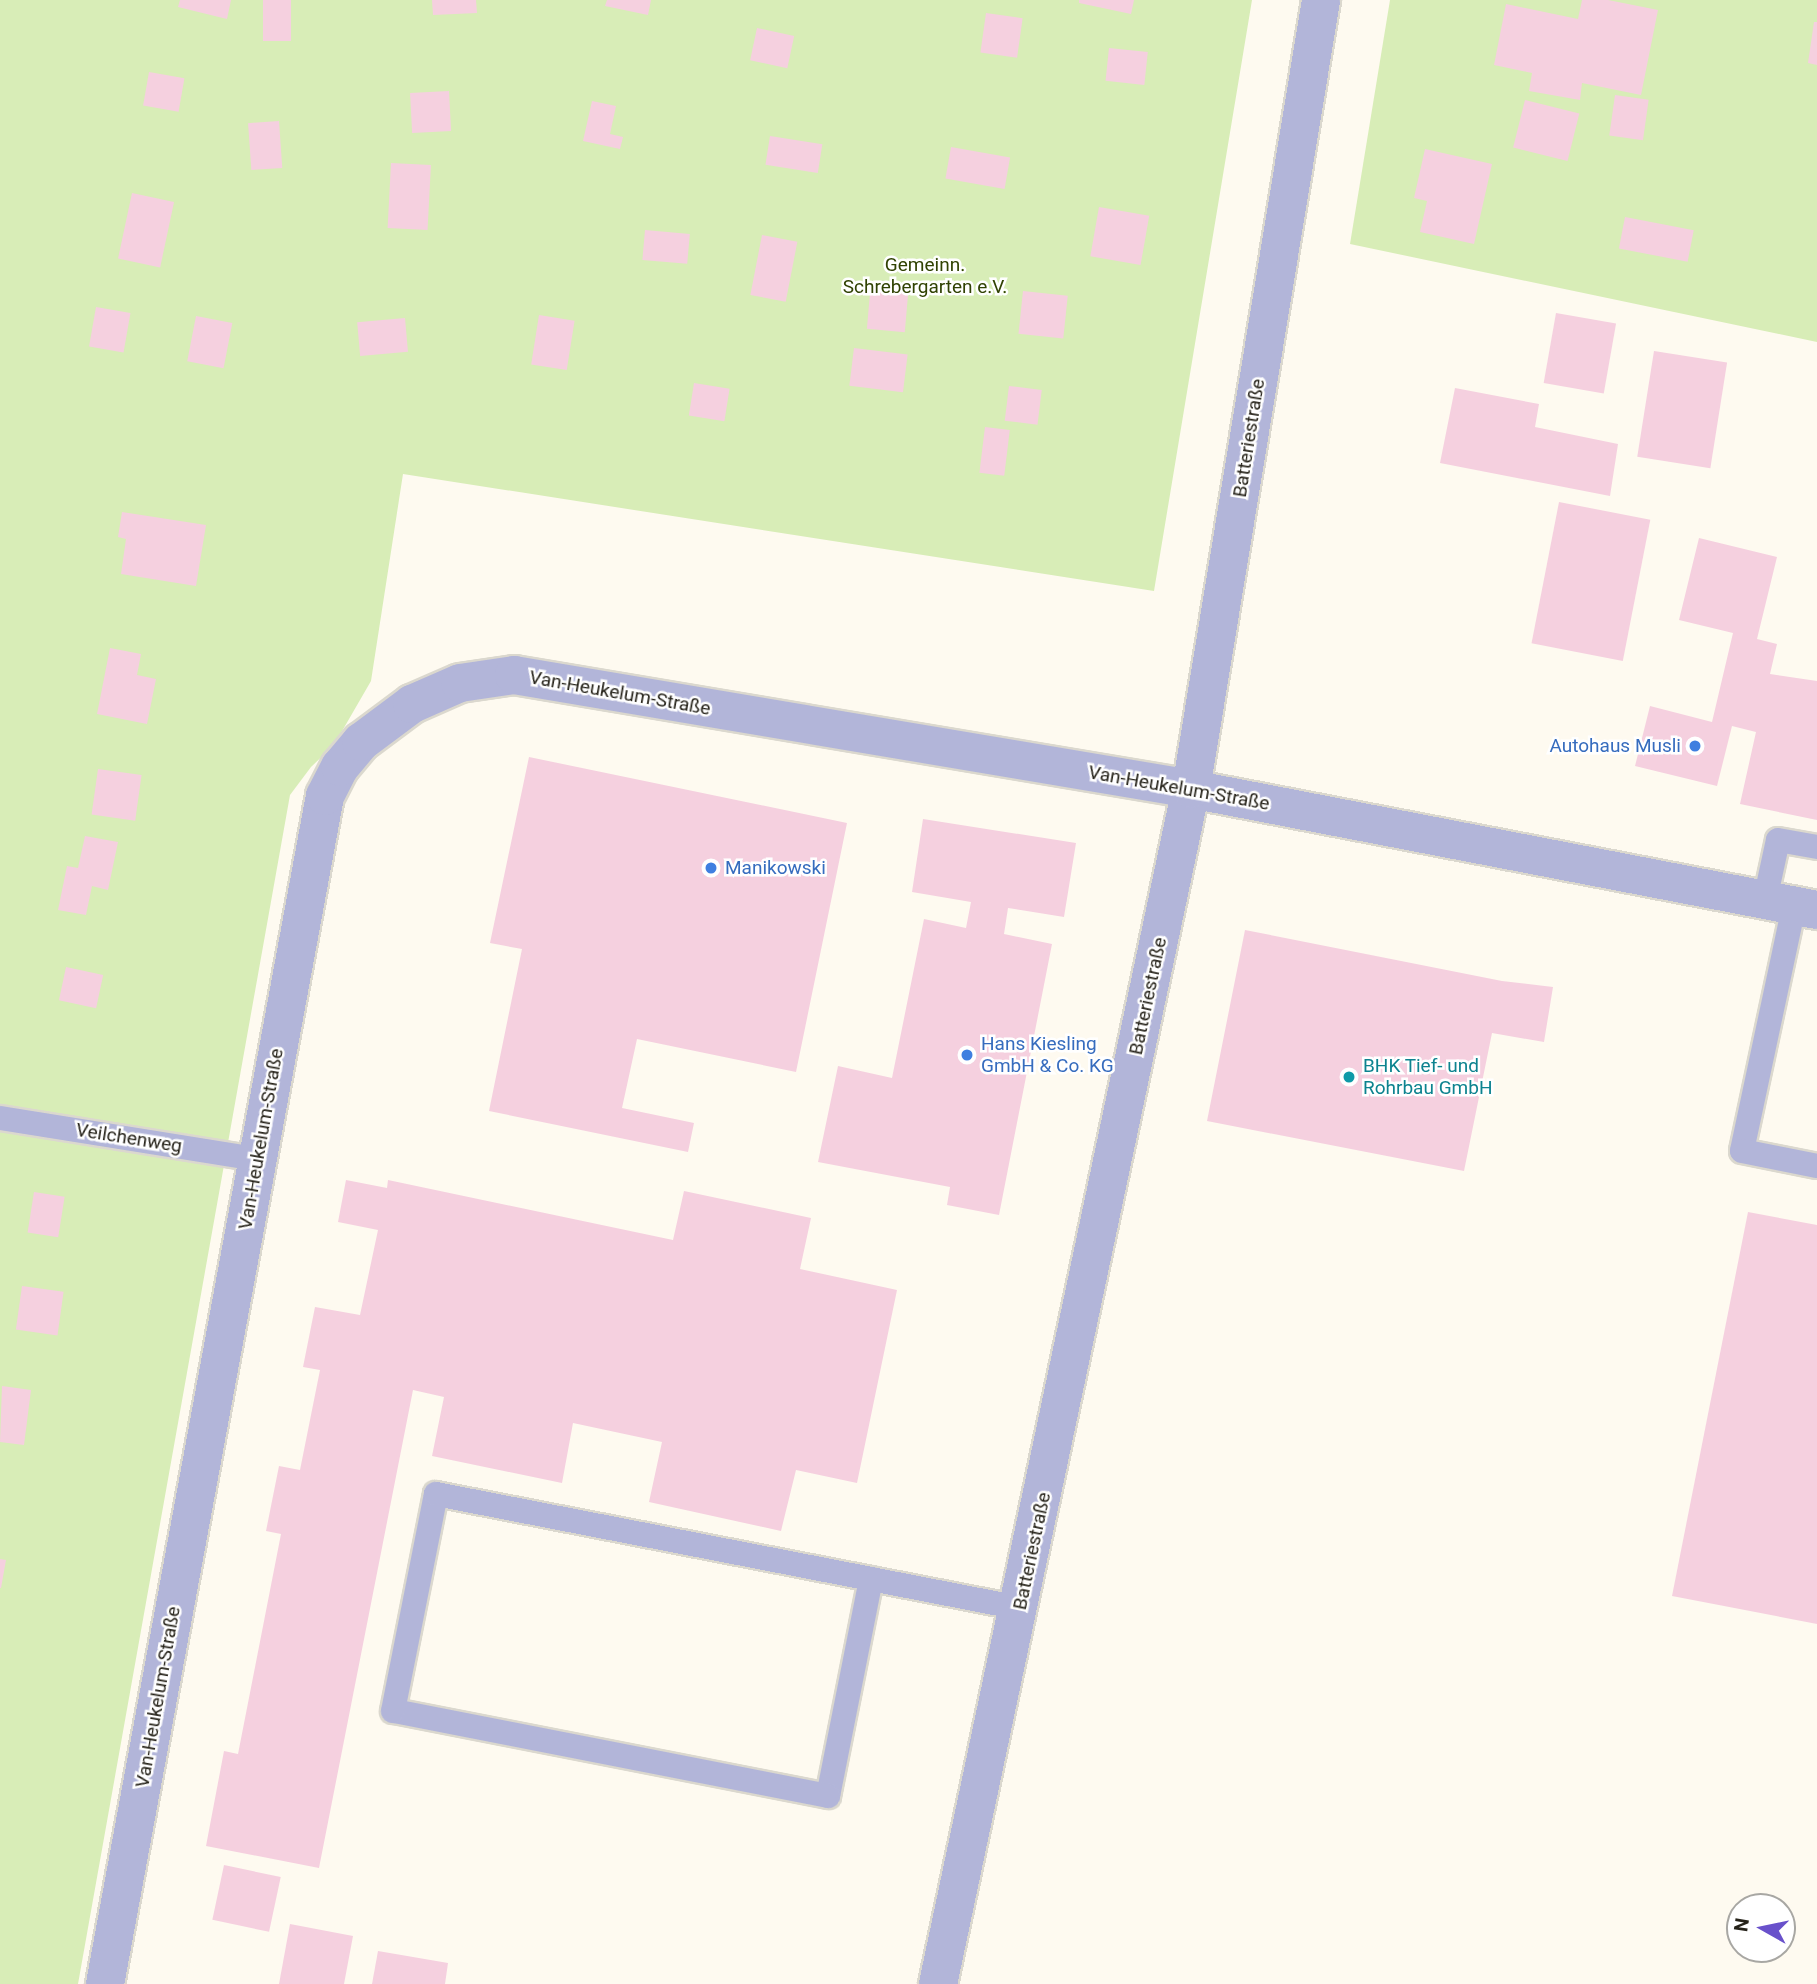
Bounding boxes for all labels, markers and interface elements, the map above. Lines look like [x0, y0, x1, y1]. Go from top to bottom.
park label: Gemeinn. Schrebergarten e.V. [843, 254, 1007, 298]
street label: Batteriestraße [1228, 377, 1270, 499]
street label: Van-Heukelum-Straße [528, 666, 712, 720]
place label: Autohaus Musli [1549, 735, 1681, 757]
marker: Autohaus Musli [1687, 738, 1703, 754]
street label: Van-Heukelum-Straße [1087, 761, 1271, 815]
place label: Manikowski [725, 857, 826, 879]
marker: Manikowski [703, 860, 719, 876]
street label: Batteriestraße [1124, 935, 1172, 1057]
place label: Hans Kiesling GmbH & Co. KG [981, 1033, 1114, 1077]
street label: Van-Heukelum-Straße [234, 1047, 288, 1231]
marker: Hans Kiesling GmbH & Co. KG [959, 1047, 975, 1063]
place label: BHK Tief- und Rohrbau GmbH [1363, 1055, 1492, 1099]
marker: BHK Tief- und Rohrbau GmbH [1341, 1069, 1357, 1085]
street label: Veilchenweg [74, 1118, 184, 1158]
street label: Batteriestraße [1008, 1490, 1056, 1612]
street label: Van-Heukelum-Straße [131, 1605, 185, 1789]
north arrow [1726, 1893, 1796, 1963]
text: N [1729, 1917, 1754, 1933]

